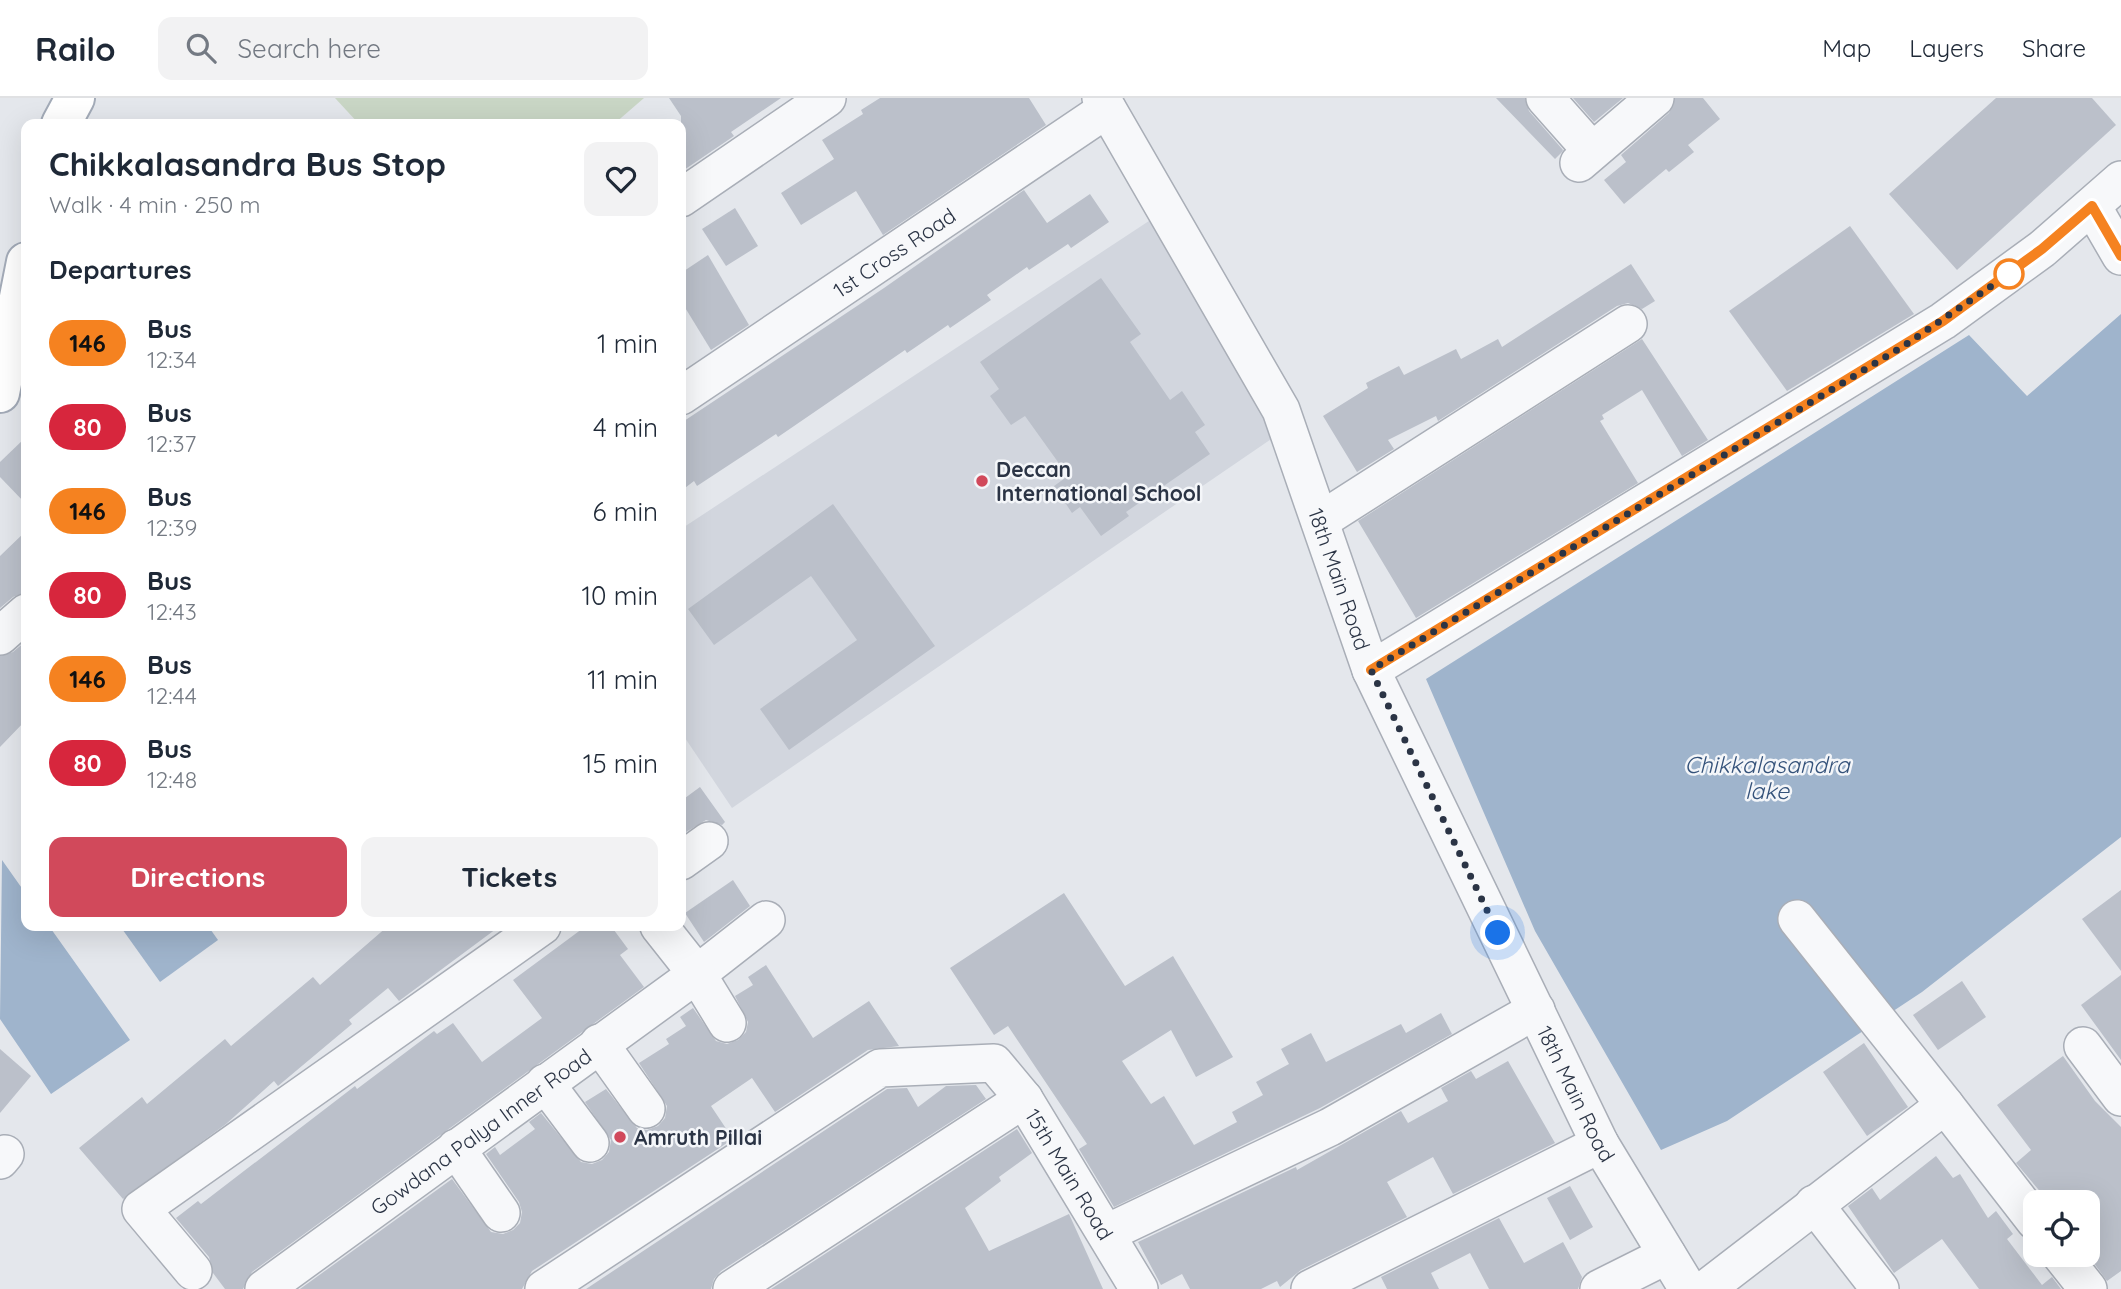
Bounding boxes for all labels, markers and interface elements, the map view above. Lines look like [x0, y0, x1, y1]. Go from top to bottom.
search box [158, 17, 648, 80]
text: Railo [35, 28, 116, 69]
icon: search [182, 29, 220, 67]
text: Search here [238, 32, 381, 65]
text: Map [1822, 33, 1871, 63]
text: Layers [1909, 33, 1984, 63]
text: Share [2022, 33, 2086, 63]
button: heart [584, 142, 658, 216]
text: Chikkalasandra Bus Stop [49, 143, 446, 184]
text: Walk · 4 min · 250 m [49, 190, 260, 219]
street label: 1st Cross Road [828, 202, 960, 303]
text: Departures [49, 253, 192, 286]
unlabelled marker [1994, 259, 2024, 289]
text: Bus [147, 312, 192, 345]
text: 1 min [597, 327, 658, 360]
text: 146 [69, 328, 106, 358]
text: 12:34 [147, 345, 197, 374]
text: Bus [147, 396, 192, 429]
text: 4 min [593, 411, 658, 444]
text: 80 [74, 412, 101, 442]
text: 12:37 [147, 429, 196, 458]
place label: Deccan International School [996, 456, 1202, 506]
marker: Deccan International School [974, 473, 990, 489]
text: Bus [147, 480, 192, 513]
text: 6 min [593, 495, 658, 528]
text: 146 [69, 496, 106, 526]
street label: 18th Main Road [1303, 505, 1376, 653]
text: 12:39 [147, 513, 197, 542]
text: Bus [147, 564, 192, 597]
text: 10 min [582, 579, 658, 612]
text: 80 [74, 580, 101, 610]
text: 12:43 [147, 597, 197, 626]
text: Bus [147, 648, 192, 681]
text: 11 min [587, 663, 658, 696]
text: 146 [69, 664, 106, 694]
text: 12:44 [147, 681, 197, 710]
text: Bus [147, 732, 192, 765]
text: 15 min [583, 747, 658, 780]
text: 80 [74, 748, 101, 778]
water label: Chikkalasandra lake [1684, 750, 1851, 805]
text: 12:48 [147, 765, 197, 794]
button: Directions [49, 837, 347, 917]
button: Tickets [361, 837, 658, 917]
your location [1480, 915, 1515, 950]
street label: 18th Main Road [1532, 1021, 1621, 1167]
street label: Gowdana Palya Inner Road [365, 1042, 596, 1220]
street label: 15th Main Road [1020, 1104, 1119, 1244]
place label: Amruth Pillai [634, 1124, 762, 1150]
marker: Amruth Pillai [612, 1129, 628, 1145]
map controls [2023, 1190, 2100, 1267]
button: locate [2023, 1190, 2100, 1267]

